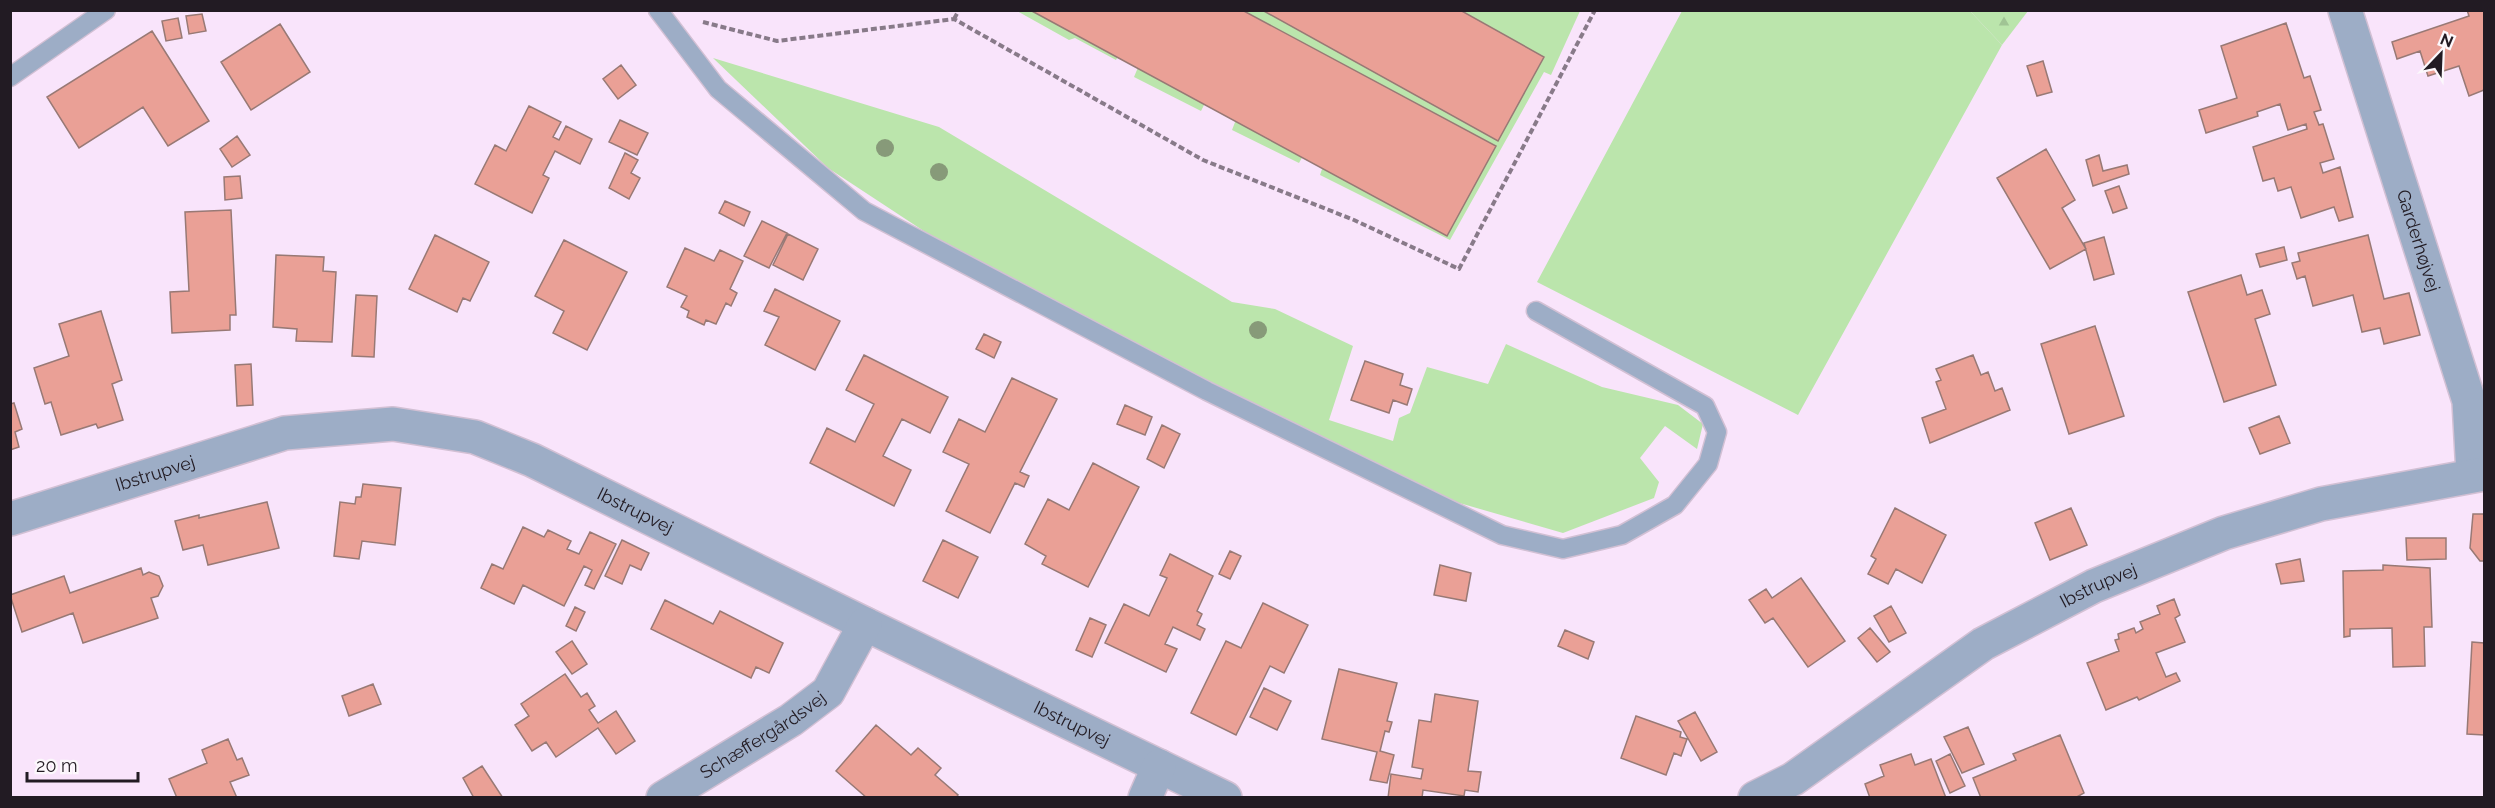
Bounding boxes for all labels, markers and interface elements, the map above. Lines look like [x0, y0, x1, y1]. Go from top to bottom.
north arrow [2411, 24, 2471, 84]
text: N [2437, 30, 2456, 52]
street label: Garderhøjvej [2393, 187, 2445, 294]
street label: Ibstrupvej [113, 451, 197, 495]
street label: Ibstrupvej [594, 483, 677, 538]
street label: Ibstrupvej [2056, 559, 2140, 612]
street label: Schæffergårdsvej [696, 687, 830, 783]
street label: Ibstrupvej [1031, 696, 1114, 751]
scale bar [27, 745, 138, 783]
text: 20 m [36, 755, 78, 776]

